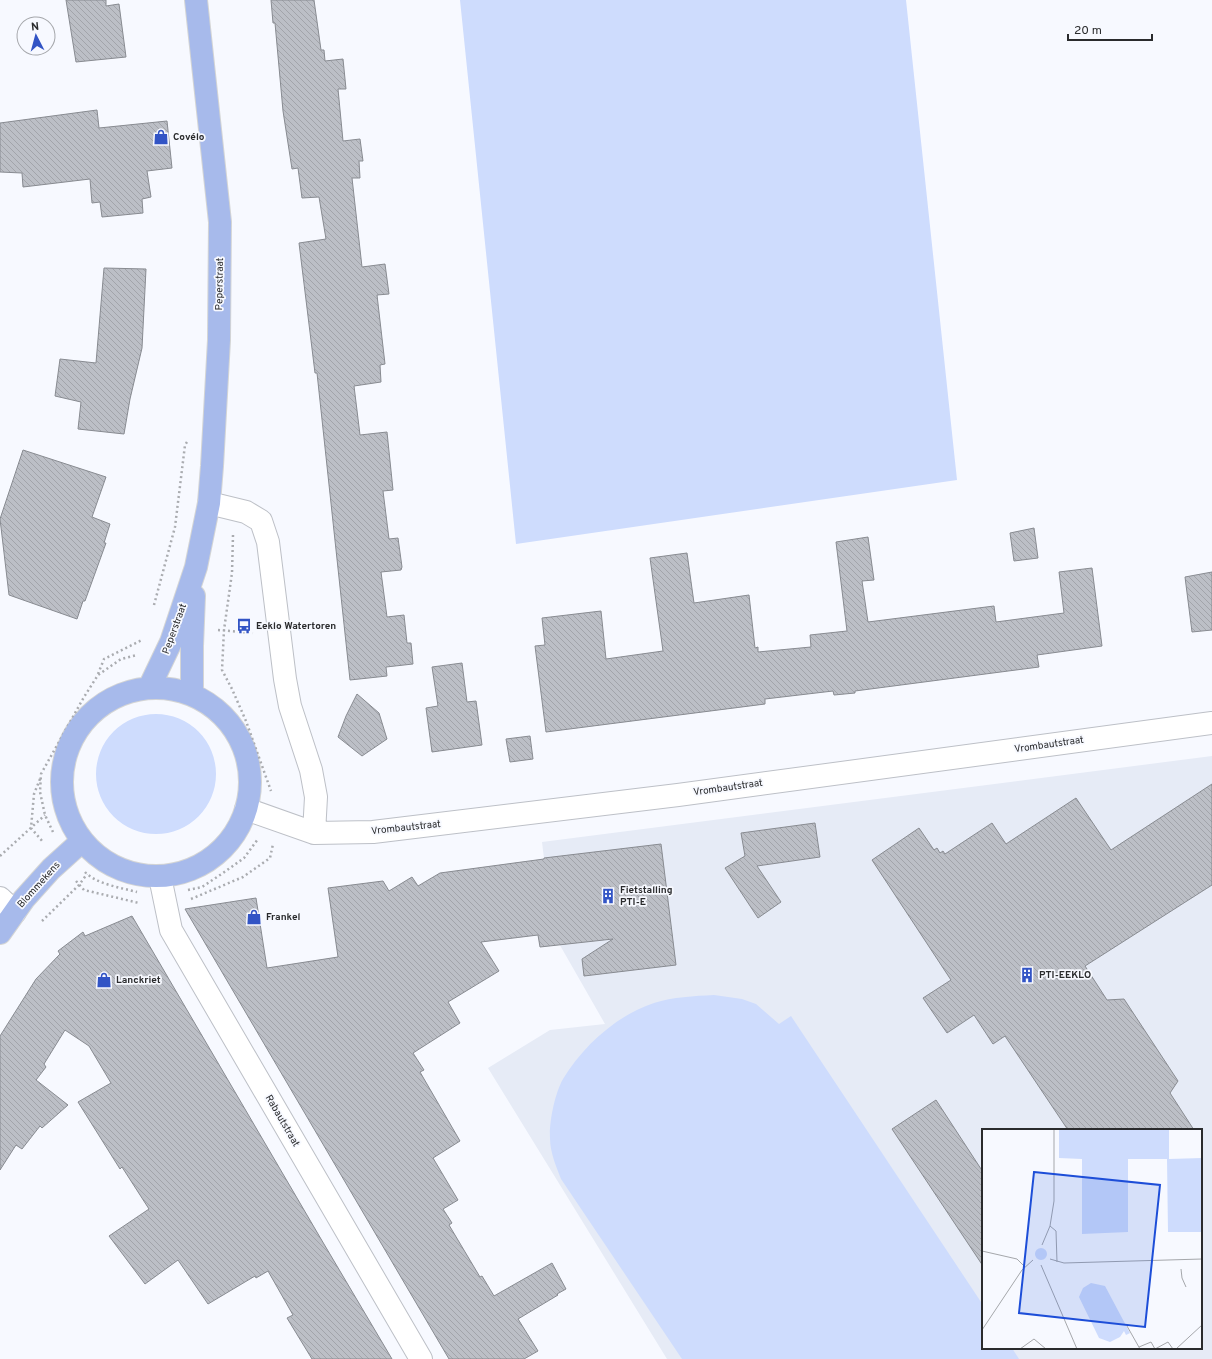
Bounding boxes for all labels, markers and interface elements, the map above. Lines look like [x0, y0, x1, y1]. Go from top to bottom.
north arrow [16, 16, 56, 56]
scale bar [1068, 16, 1152, 42]
text: N [30, 20, 40, 34]
text: 20 m [1074, 23, 1102, 39]
shop icon: Covélo [152, 128, 170, 146]
place label: Covélo [173, 131, 205, 144]
street label: Peperstraat [213, 257, 227, 310]
street label: Peperstraat [160, 602, 190, 656]
bus stop icon: Eeklo Watertoren [235, 617, 253, 635]
place label: Eeklo Watertoren [256, 620, 336, 633]
street label: Vrombautstraat [1013, 734, 1085, 756]
street label: Vrombautstraat [692, 777, 764, 799]
street label: Vrombautstraat [371, 818, 442, 838]
street label: Blommekens [15, 859, 63, 911]
place label: Fietstalling PTI-E [620, 884, 673, 909]
building icon: Fietstalling PTI-E [599, 887, 617, 905]
shop icon: Frankel [245, 908, 263, 926]
place label: Frankel [266, 911, 300, 924]
building icon: PTI-EEKLO [1018, 966, 1036, 984]
place label: PTI-EEKLO [1039, 969, 1091, 982]
shop icon: Lanckriet [95, 971, 113, 989]
place label: Lanckriet [116, 974, 161, 987]
street label: Rabautstraat [262, 1093, 302, 1150]
inset map [982, 1129, 1202, 1349]

